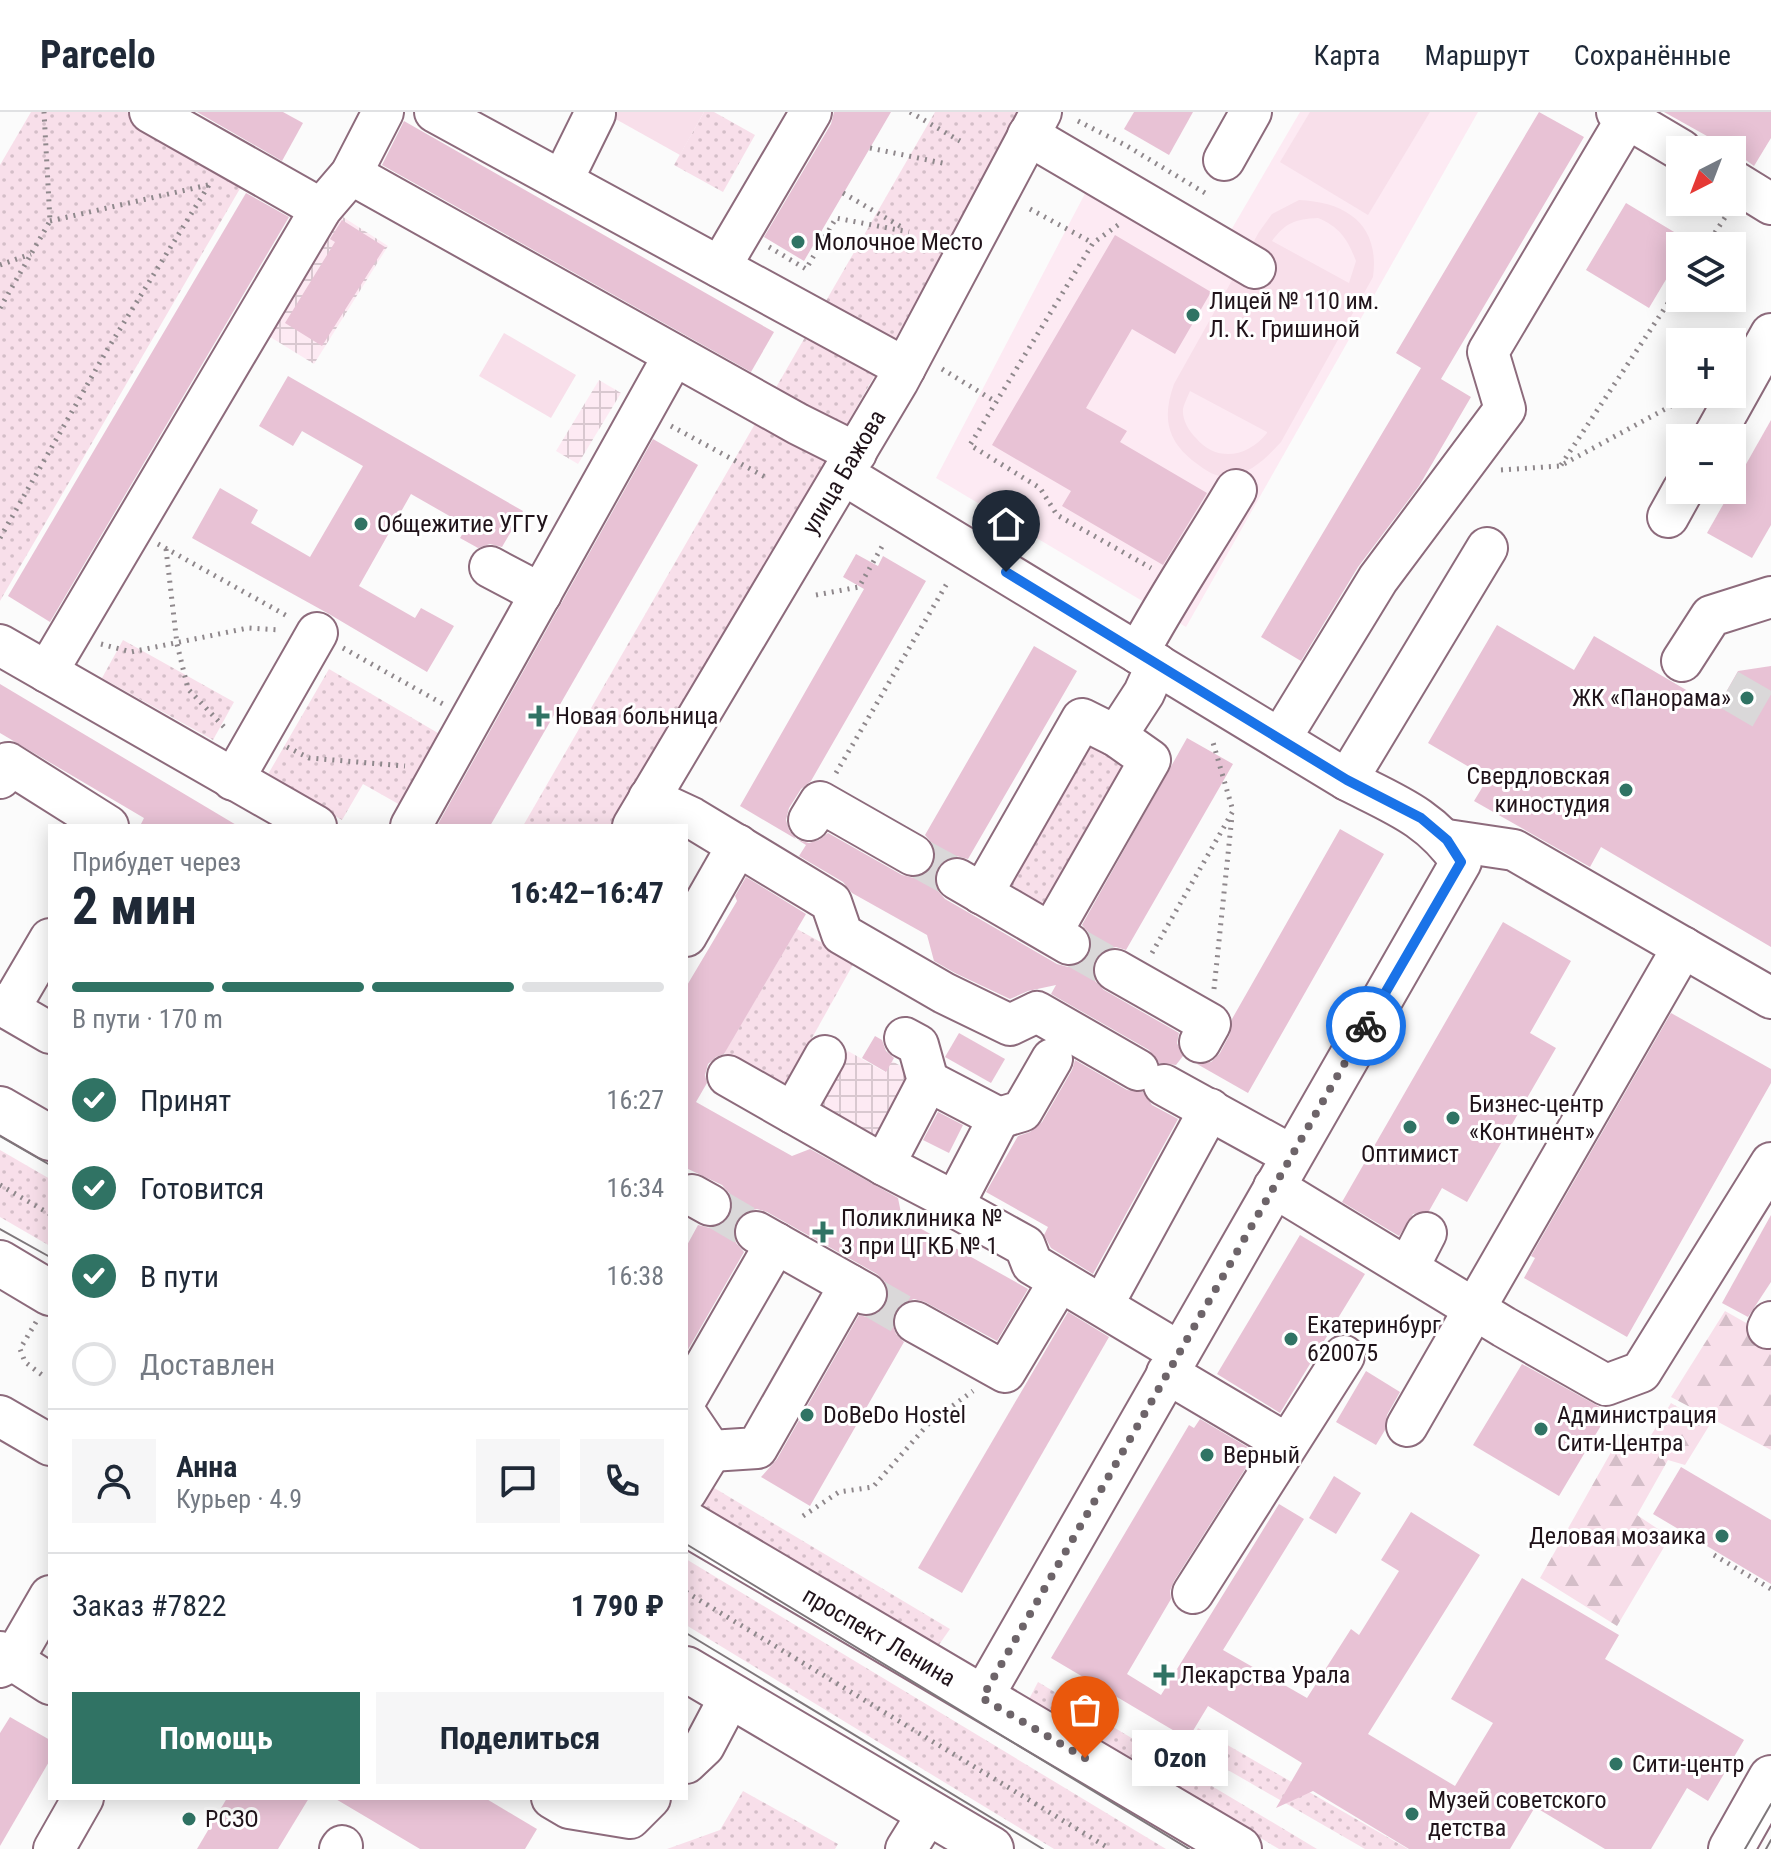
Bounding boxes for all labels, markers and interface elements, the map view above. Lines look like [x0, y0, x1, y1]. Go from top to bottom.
text: Parcelo [40, 33, 156, 77]
text: Карта [1314, 39, 1380, 72]
text: Маршрут [1424, 39, 1530, 72]
text: Сохранённые [1574, 39, 1731, 72]
north arrow [1666, 136, 1746, 216]
map controls [1666, 136, 1746, 504]
place label: Молочное Место [814, 228, 983, 256]
button: layers [1666, 232, 1746, 312]
marker: Молочное Место [789, 233, 807, 251]
place label: Лицей № 110 им. Л. К. Гришиной [1209, 287, 1379, 343]
marker: Лицей № 110 им. Л. К. Гришиной [1184, 306, 1202, 324]
button: + [1666, 328, 1746, 408]
street label: улица Бажова [796, 405, 892, 539]
button: − [1666, 424, 1746, 504]
pin [972, 490, 1040, 572]
icon: home [984, 502, 1028, 546]
place label: Общежитие УГГУ [377, 510, 549, 538]
marker: Общежитие УГГУ [352, 515, 370, 533]
place label: ЖК «Панорама» [1572, 684, 1731, 712]
marker: ЖК «Панорама» [1738, 689, 1756, 707]
place label: Новая больница [555, 702, 718, 730]
marker: Новая больница [530, 707, 548, 725]
place label: Свердловская киностудия [1467, 762, 1610, 818]
marker: Свердловская киностудия [1617, 781, 1635, 799]
text: Прибудет через [72, 847, 241, 877]
text: 16:42–16:47 [510, 875, 664, 910]
text: 2 мин [72, 876, 197, 937]
courier [1326, 986, 1406, 1066]
text: В пути · 170 m [72, 1004, 223, 1034]
icon: bike [1344, 1004, 1388, 1048]
icon: check [72, 1078, 116, 1122]
text: Принят [140, 1083, 231, 1118]
text: 16:27 [607, 1085, 664, 1115]
place label: Бизнес-центр «Континент» [1469, 1090, 1604, 1146]
marker: Бизнес-центр «Континент» [1444, 1109, 1462, 1127]
marker: Оптимист [1401, 1118, 1419, 1136]
place label: Оптимист [1361, 1140, 1459, 1168]
icon: check [72, 1166, 116, 1210]
text: Готовится [140, 1171, 264, 1206]
text: 16:34 [607, 1173, 664, 1203]
place label: Поликлиника № 3 при ЦГКБ № 1 [841, 1204, 1002, 1260]
marker: Поликлиника № 3 при ЦГКБ № 1 [812, 1221, 834, 1243]
icon: check [72, 1254, 116, 1298]
text: В пути [140, 1259, 219, 1294]
text: 16:38 [607, 1261, 664, 1291]
place label: Екатеринбург 620075 [1307, 1311, 1441, 1367]
marker: Екатеринбург 620075 [1282, 1330, 1300, 1348]
text: Доставлен [140, 1347, 275, 1382]
place label: DoBeDo Hostel [823, 1401, 966, 1429]
place label: Администрация Сити-Центра [1557, 1401, 1717, 1457]
marker: DoBeDo Hostel [798, 1406, 816, 1424]
marker: Администрация Сити-Центра [1532, 1420, 1550, 1438]
button: person [72, 1439, 156, 1523]
button: chat [476, 1439, 560, 1523]
button: phone [580, 1439, 664, 1523]
place label: Верный [1223, 1441, 1300, 1469]
marker: Верный [1198, 1446, 1216, 1464]
text: Анна [176, 1449, 237, 1484]
text: Курьер · 4.9 [176, 1484, 302, 1514]
place label: Деловая мозаика [1529, 1522, 1706, 1550]
marker: Деловая мозаика [1713, 1527, 1731, 1545]
street label: проспект Ленина [798, 1581, 960, 1693]
text: Заказ #7822 [72, 1588, 227, 1623]
text: 1 790 ₽ [571, 1588, 664, 1623]
place label: Лекарства Урала [1180, 1661, 1350, 1689]
marker: Лекарства Урала [1155, 1666, 1173, 1684]
pin [1051, 1676, 1119, 1758]
icon: bag [1063, 1688, 1107, 1732]
button: Помощь [72, 1692, 360, 1784]
button: Поделиться [376, 1692, 664, 1784]
callout: Ozon [1133, 1730, 1229, 1786]
text: Ozon [1154, 1743, 1206, 1773]
place label: Сити-центр [1632, 1750, 1744, 1778]
marker: Сити-центр [1607, 1755, 1625, 1773]
place label: Музей советского детства [1428, 1786, 1607, 1842]
place label: РСЗО [205, 1805, 259, 1833]
marker: Музей советского детства [1403, 1805, 1421, 1823]
marker: РСЗО [180, 1810, 198, 1828]

